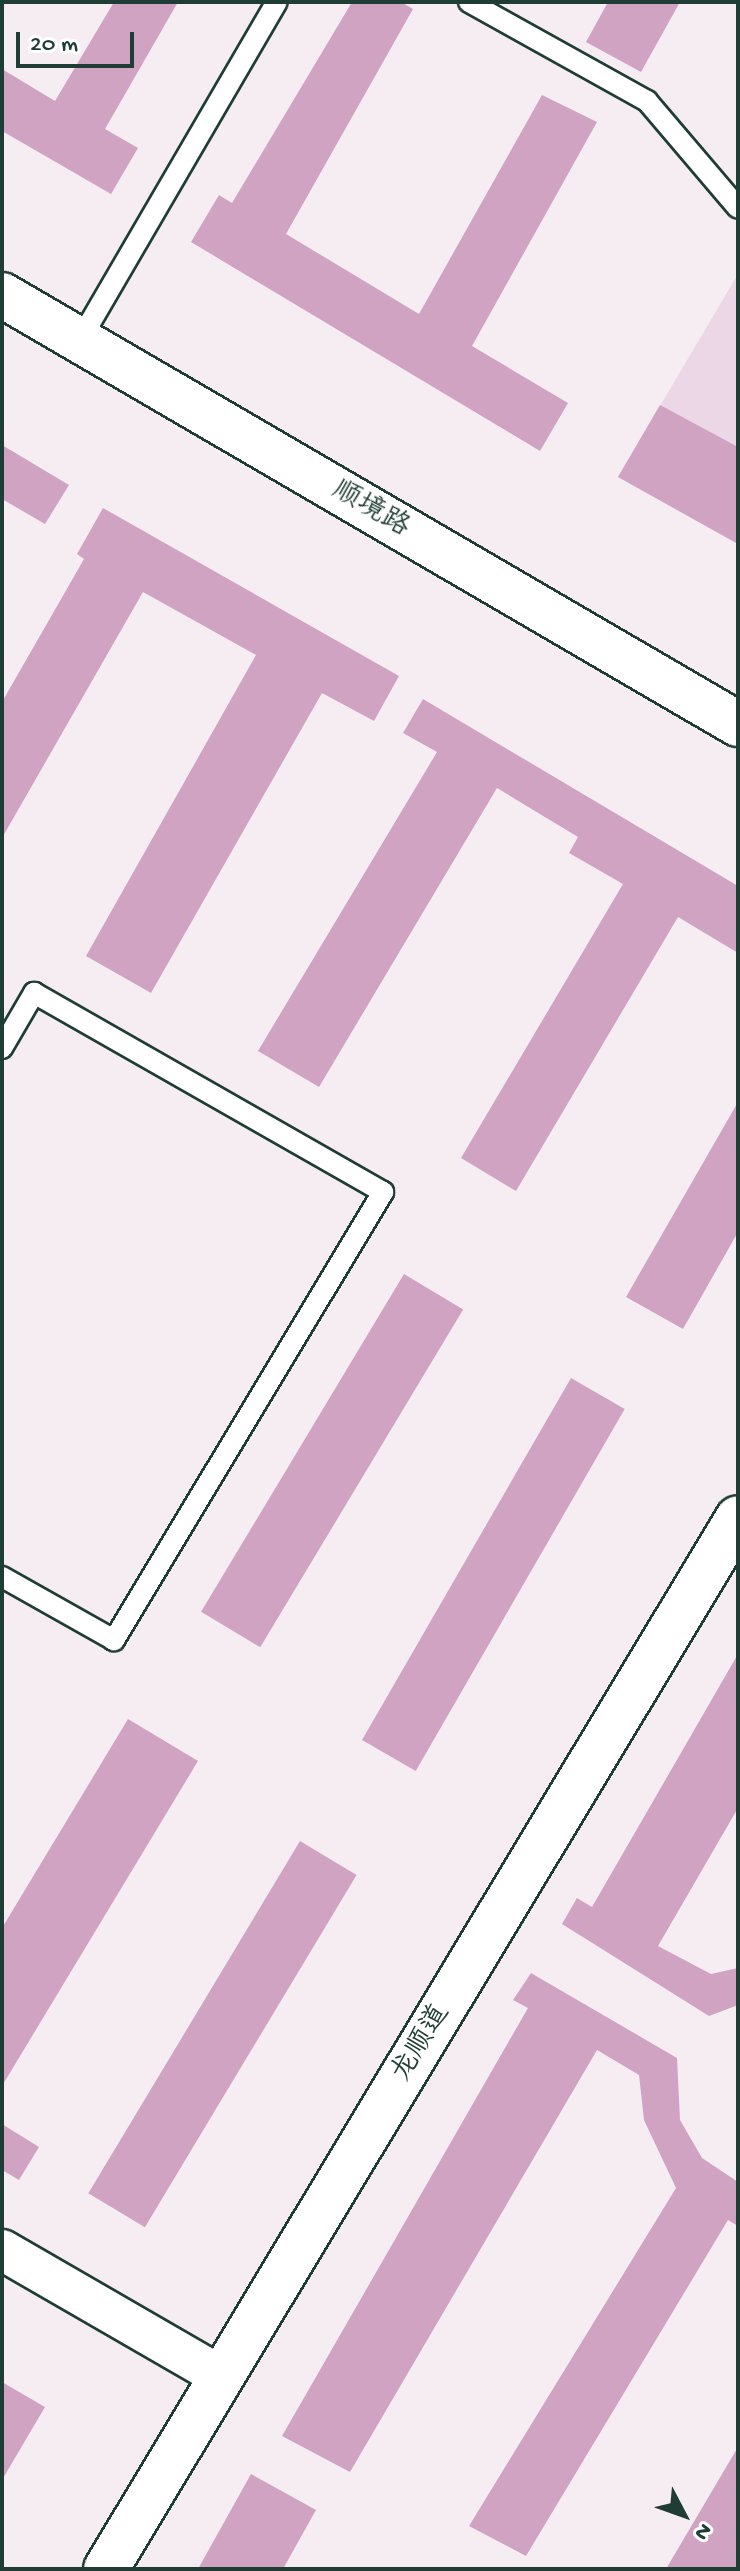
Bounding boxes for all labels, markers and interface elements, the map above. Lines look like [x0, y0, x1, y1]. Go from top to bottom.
scale bar [20, 16, 138, 66]
text: 20 m [30, 31, 78, 60]
street label: 顺境路 [325, 474, 415, 546]
street label: 龙顺道 [386, 1999, 458, 2089]
north arrow [644, 2475, 724, 2555]
text: N [688, 2517, 717, 2545]

